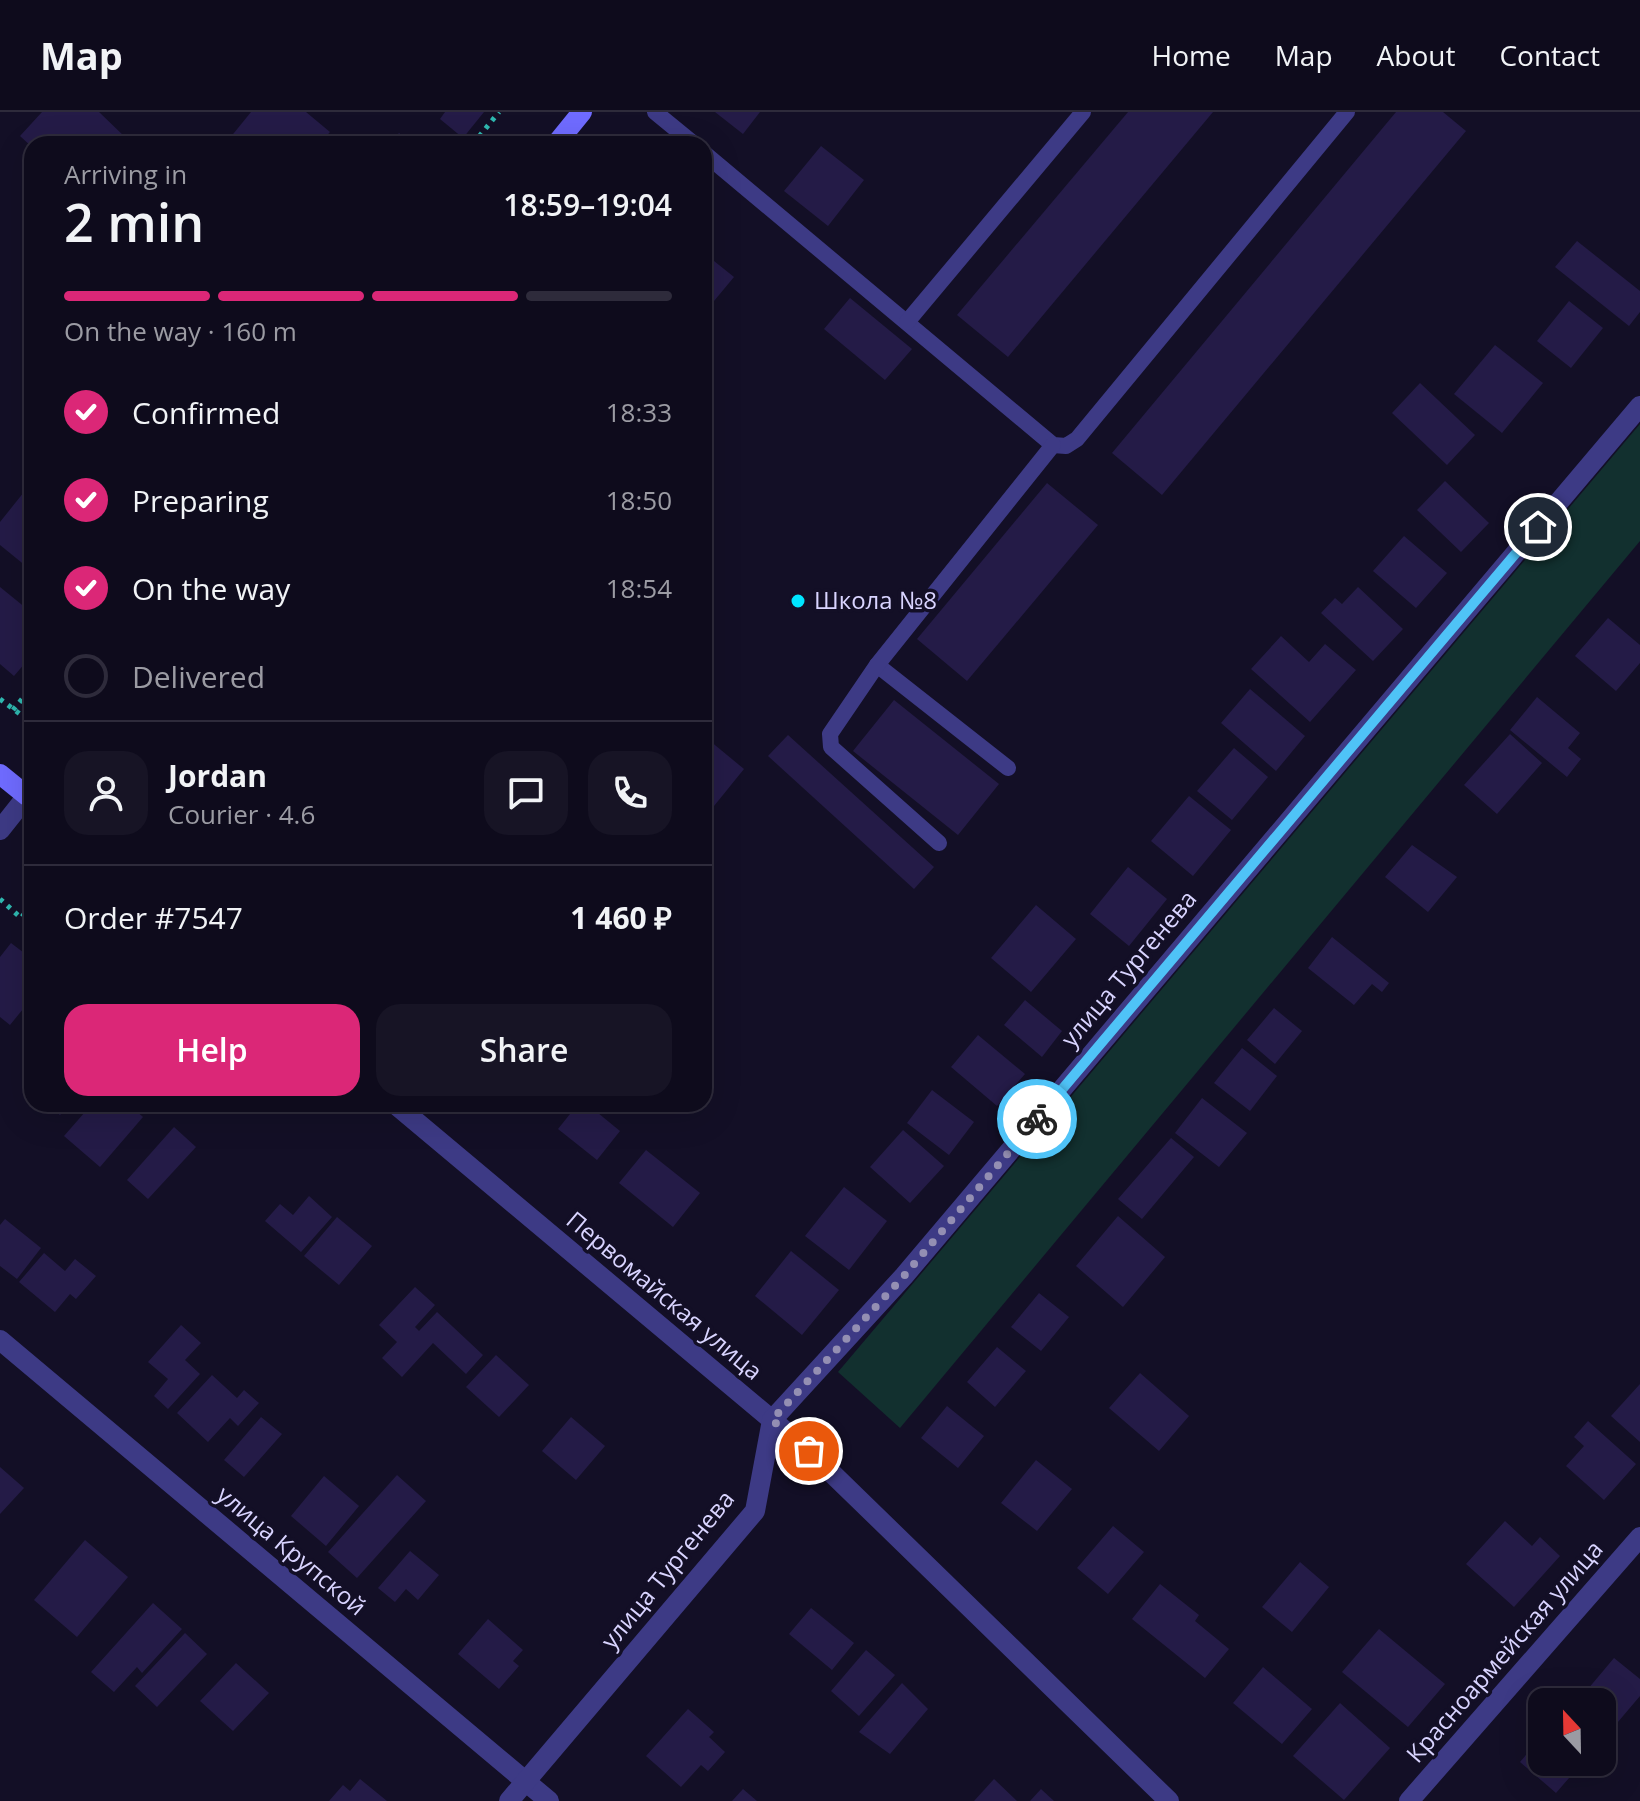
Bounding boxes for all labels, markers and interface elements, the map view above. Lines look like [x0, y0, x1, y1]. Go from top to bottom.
text: Map [40, 29, 123, 81]
text: Home [1152, 36, 1231, 74]
text: Map [1275, 36, 1333, 74]
text: About [1377, 36, 1455, 74]
text: Contact [1499, 36, 1600, 74]
text: Arriving in [64, 156, 187, 192]
text: 18:59–19:04 [503, 184, 672, 225]
text: 2 min [64, 186, 204, 257]
text: On the way · 160 m [64, 313, 297, 349]
icon: check [64, 390, 108, 434]
text: Confirmed [132, 392, 280, 433]
text: 18:33 [606, 394, 672, 430]
icon: check [64, 478, 108, 522]
text: Preparing [132, 480, 269, 521]
text: 18:50 [606, 482, 672, 518]
pin [1504, 493, 1572, 561]
icon: home [1516, 505, 1560, 549]
icon: check [64, 566, 108, 610]
text: On the way [132, 568, 290, 609]
text: 18:54 [606, 570, 672, 606]
place label: Школа №8 [814, 583, 937, 616]
marker: Школа №8 [789, 592, 807, 610]
text: Delivered [132, 656, 265, 697]
button: person [64, 751, 148, 835]
button: chat [484, 751, 568, 835]
button: phone [588, 751, 672, 835]
text: Jordan [168, 755, 267, 796]
text: Courier · 4.6 [168, 796, 315, 832]
street label: улица Тургенева [1052, 883, 1203, 1053]
text: Order #7547 [64, 897, 243, 938]
text: 1 460 ₽ [570, 897, 672, 938]
button: Help [64, 1004, 360, 1096]
button: Share [376, 1004, 672, 1096]
courier [997, 1079, 1077, 1159]
icon: bike [1015, 1097, 1059, 1141]
street label: Первомайская улица [560, 1203, 770, 1387]
pin [775, 1417, 843, 1485]
icon: bag [787, 1429, 831, 1473]
street label: улица Крупской [210, 1478, 374, 1622]
street label: улица Тургенева [593, 1483, 741, 1655]
street label: Красноармейская улица [1398, 1533, 1610, 1769]
north arrow [1528, 1688, 1616, 1776]
map controls [1528, 1688, 1616, 1776]

